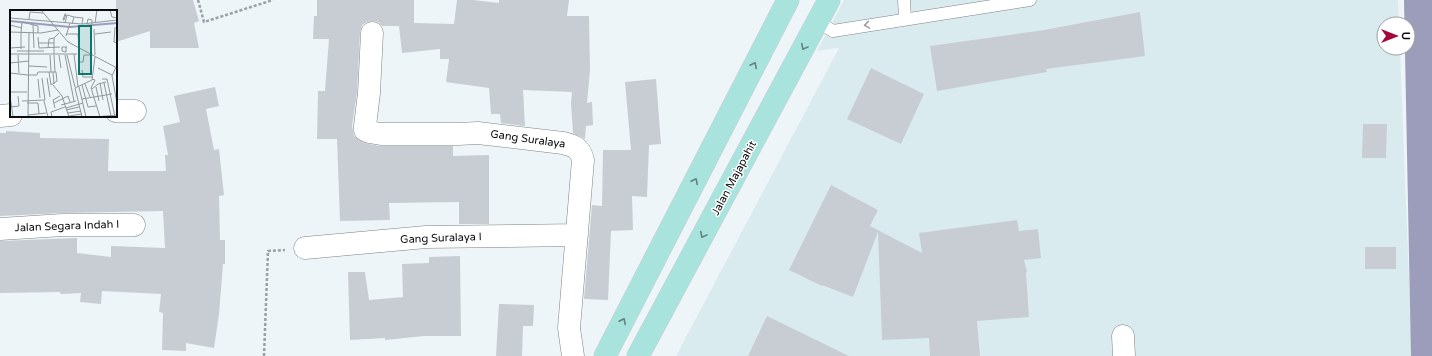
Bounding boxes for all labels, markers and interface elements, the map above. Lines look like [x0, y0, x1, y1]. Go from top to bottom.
inset map [10, 10, 117, 117]
north arrow [1376, 16, 1416, 56]
one-way arrow [864, 20, 870, 29]
text: U [1399, 32, 1412, 40]
one-way arrow [802, 43, 809, 50]
one-way arrow [750, 62, 757, 69]
street label: Gang Suralaya [490, 127, 566, 151]
street label: Jalan Majapahit [709, 139, 759, 217]
one-way arrow [690, 177, 698, 185]
street label: Jalan Segara Indah I [14, 218, 120, 234]
street label: Gang Suralaya I [400, 230, 482, 246]
one-way arrow [700, 231, 708, 238]
one-way arrow [618, 318, 626, 326]

